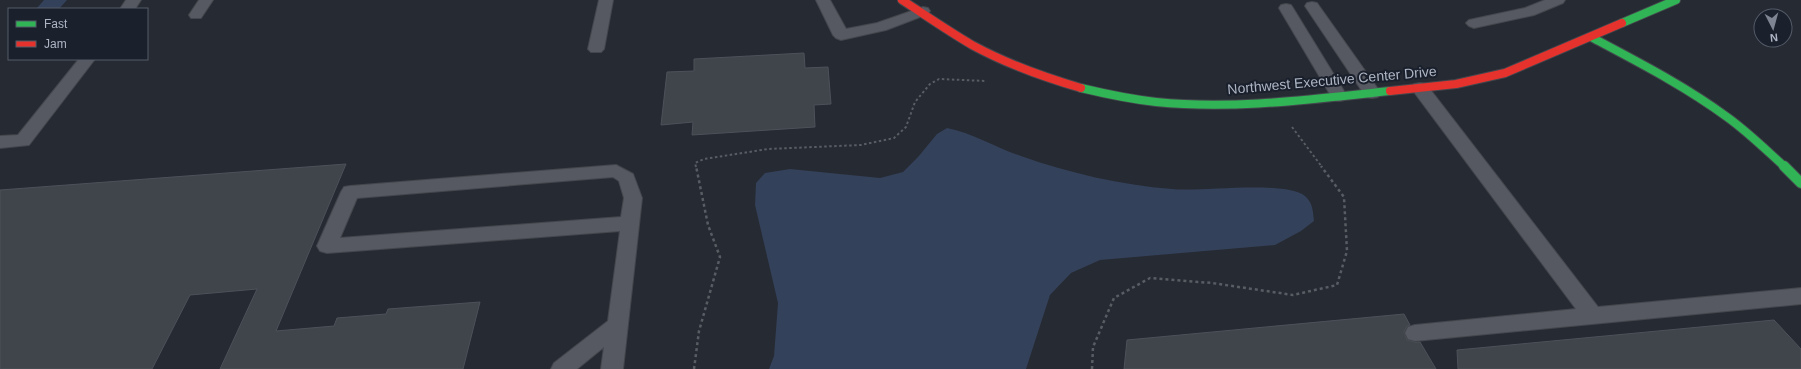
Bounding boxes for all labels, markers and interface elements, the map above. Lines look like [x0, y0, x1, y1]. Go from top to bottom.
legend [8, 8, 148, 60]
north arrow [1753, 8, 1793, 48]
text: Fast [44, 17, 68, 31]
text: N [1769, 32, 1779, 44]
text: Jam [44, 37, 67, 51]
street label: Northwest Executive Center Drive [1227, 63, 1438, 97]

